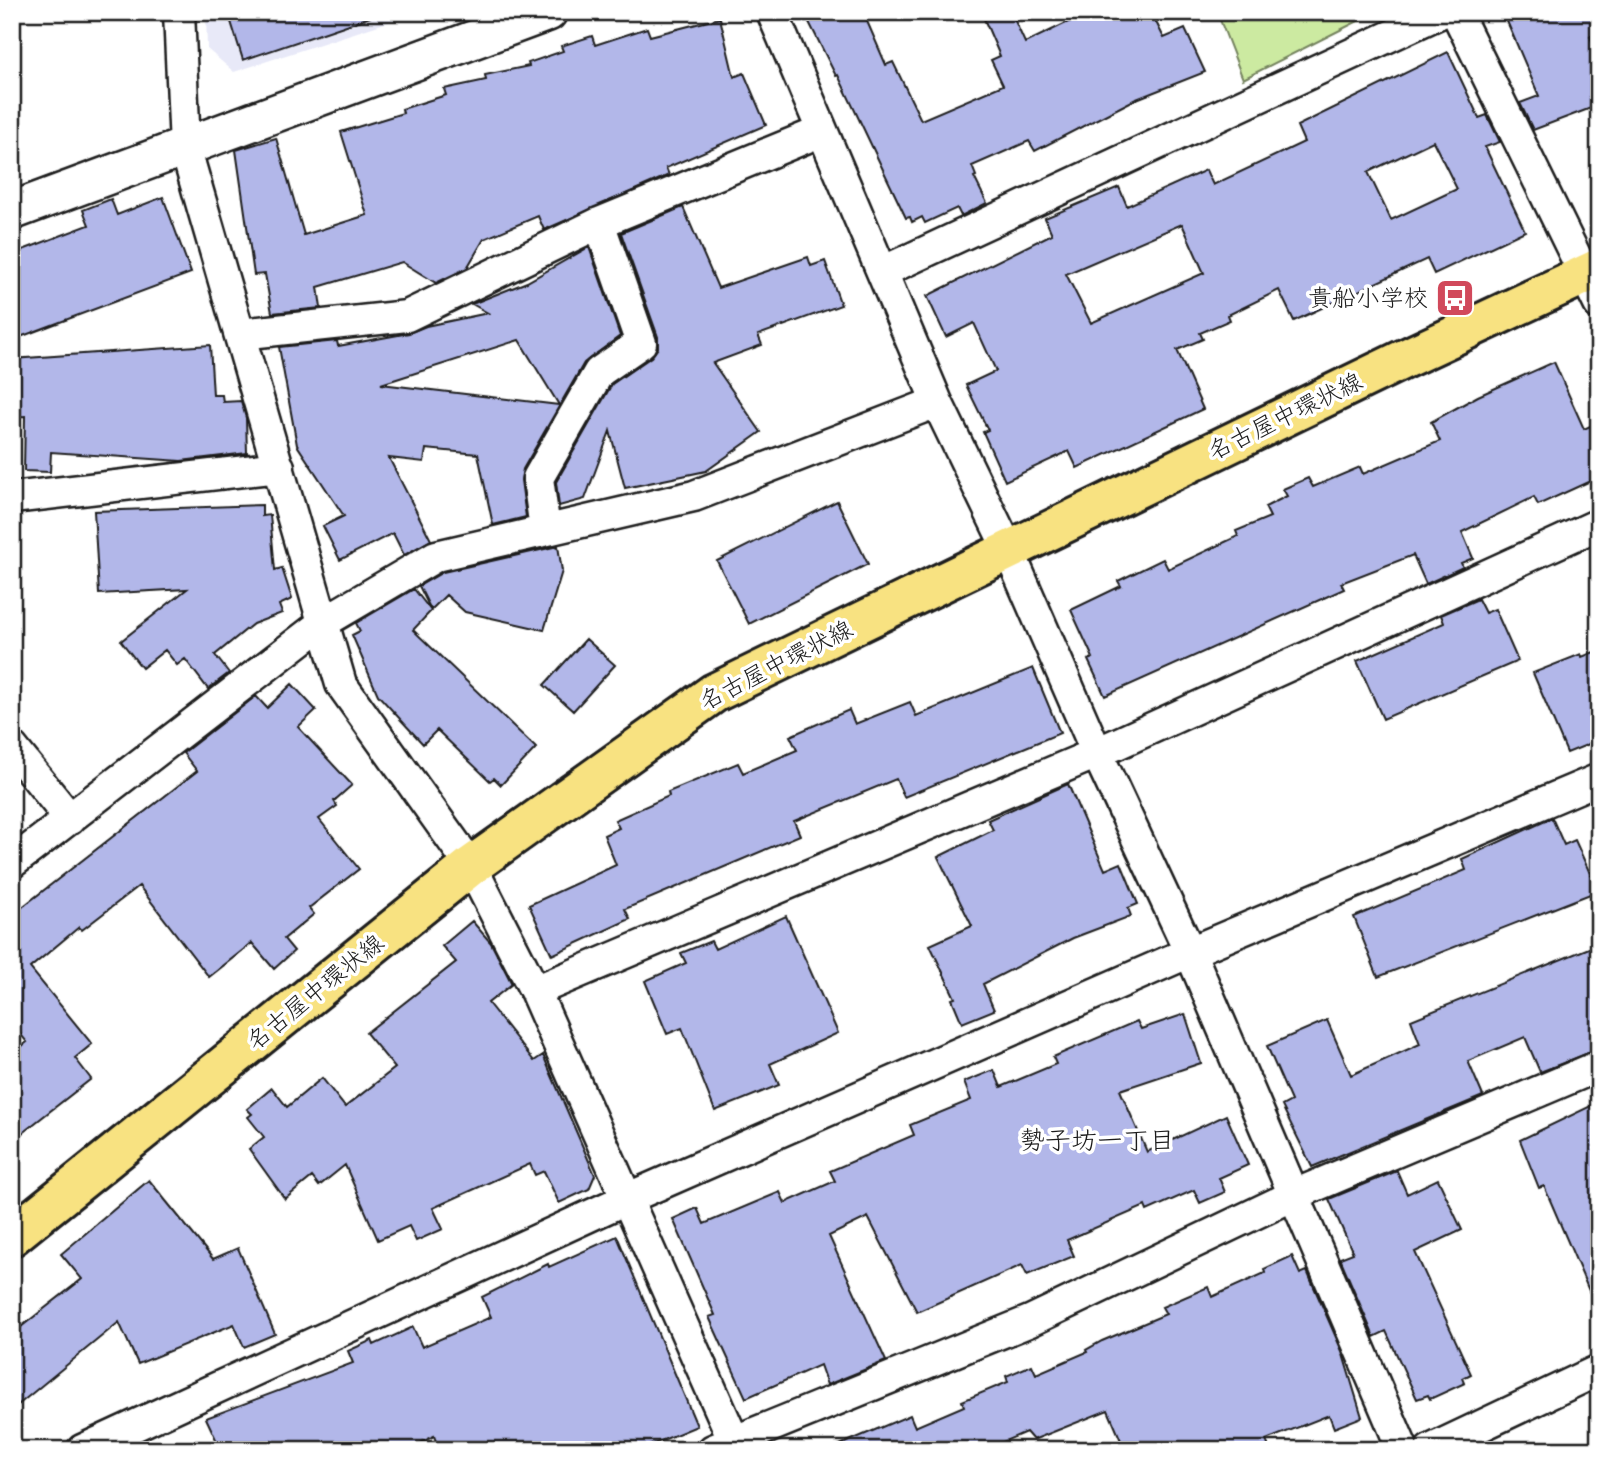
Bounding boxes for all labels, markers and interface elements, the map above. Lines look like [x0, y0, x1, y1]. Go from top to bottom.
bus stop icon: 貴船小学校 [1434, 277, 1476, 319]
place label: 貴船小学校 [1308, 283, 1428, 318]
street label: 名古屋中環状線 [1203, 366, 1369, 471]
street label: 名古屋中環状線 [694, 613, 860, 721]
street label: 名古屋中環状線 [240, 927, 393, 1060]
district label: 勢子坊一丁目 [1019, 1124, 1175, 1162]

